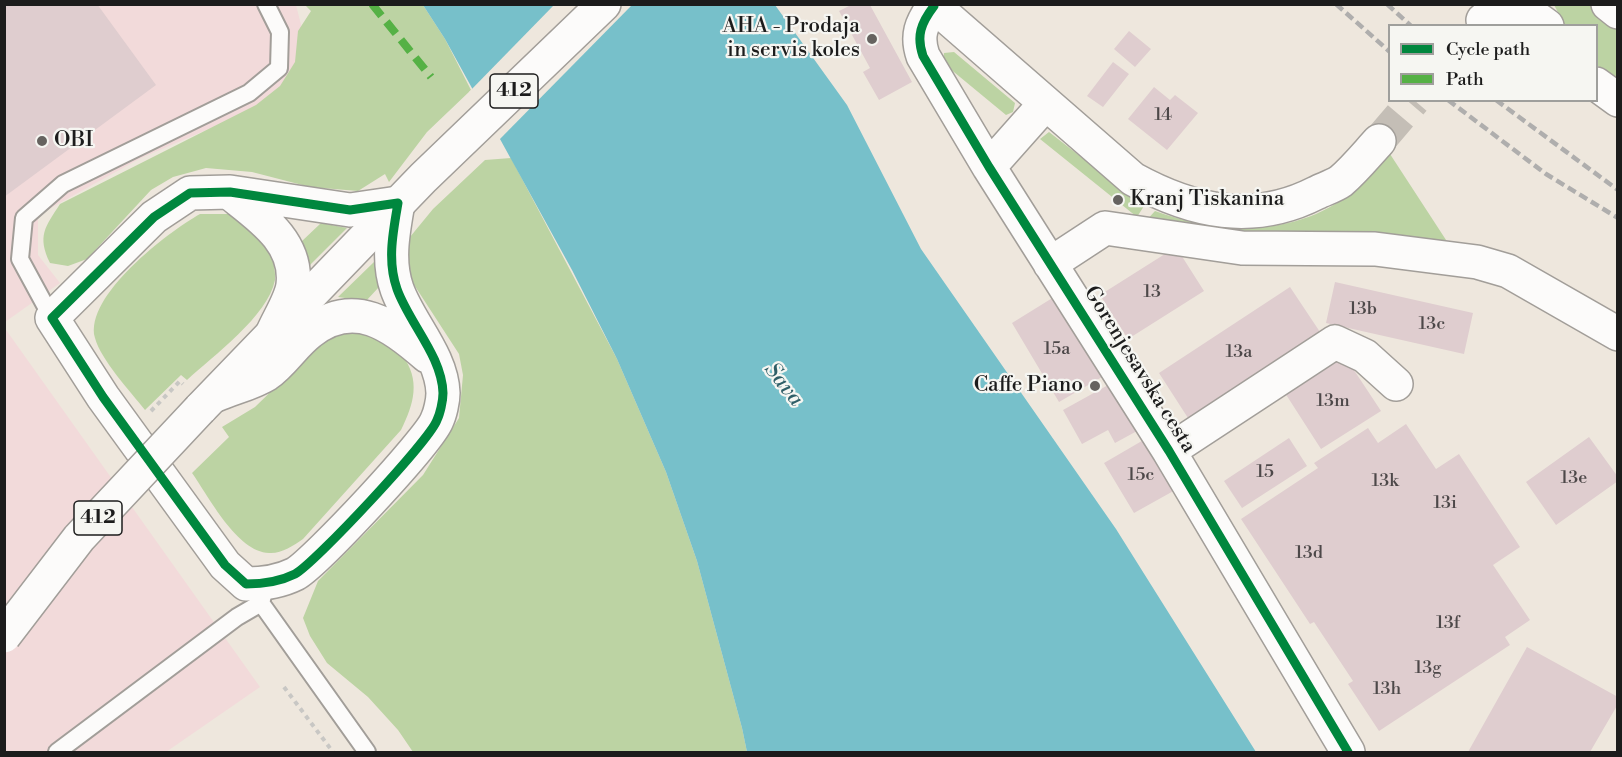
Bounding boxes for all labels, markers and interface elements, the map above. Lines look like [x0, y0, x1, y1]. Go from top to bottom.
place label: AHA - Prodaja in servis koles [722, 14, 860, 64]
legend [1388, 24, 1598, 102]
marker: AHA - Prodaja in servis koles [865, 32, 879, 46]
text: Cycle path [1446, 38, 1530, 61]
text: Path [1446, 68, 1484, 91]
road number: 412 [490, 74, 538, 108]
house number: 14 [1154, 105, 1172, 127]
place label: OBI [54, 128, 93, 154]
marker: OBI [35, 134, 49, 148]
place label: Kranj Tiskanina [1130, 187, 1284, 213]
marker: Kranj Tiskanina [1111, 193, 1125, 207]
street label: Gorenjesavska cesta [1078, 282, 1200, 458]
house number: 13 [1143, 282, 1161, 304]
house number: 13b [1349, 299, 1377, 321]
house number: 13c [1419, 314, 1445, 336]
house number: 15a [1044, 339, 1070, 361]
house number: 13a [1226, 342, 1252, 364]
water label: Sava [758, 358, 808, 412]
place label: Caffe Piano [974, 373, 1083, 399]
marker: Caffe Piano [1088, 379, 1102, 393]
house number: 13m [1316, 391, 1350, 413]
house number: 15 [1256, 462, 1274, 484]
house number: 15c [1128, 465, 1154, 487]
house number: 13e [1561, 468, 1587, 490]
house number: 13k [1371, 471, 1399, 493]
house number: 13i [1433, 493, 1457, 515]
road number: 412 [74, 501, 122, 535]
house number: 13d [1295, 543, 1323, 565]
house number: 13f [1436, 613, 1460, 635]
house number: 13g [1414, 658, 1442, 680]
house number: 13h [1373, 679, 1401, 701]

